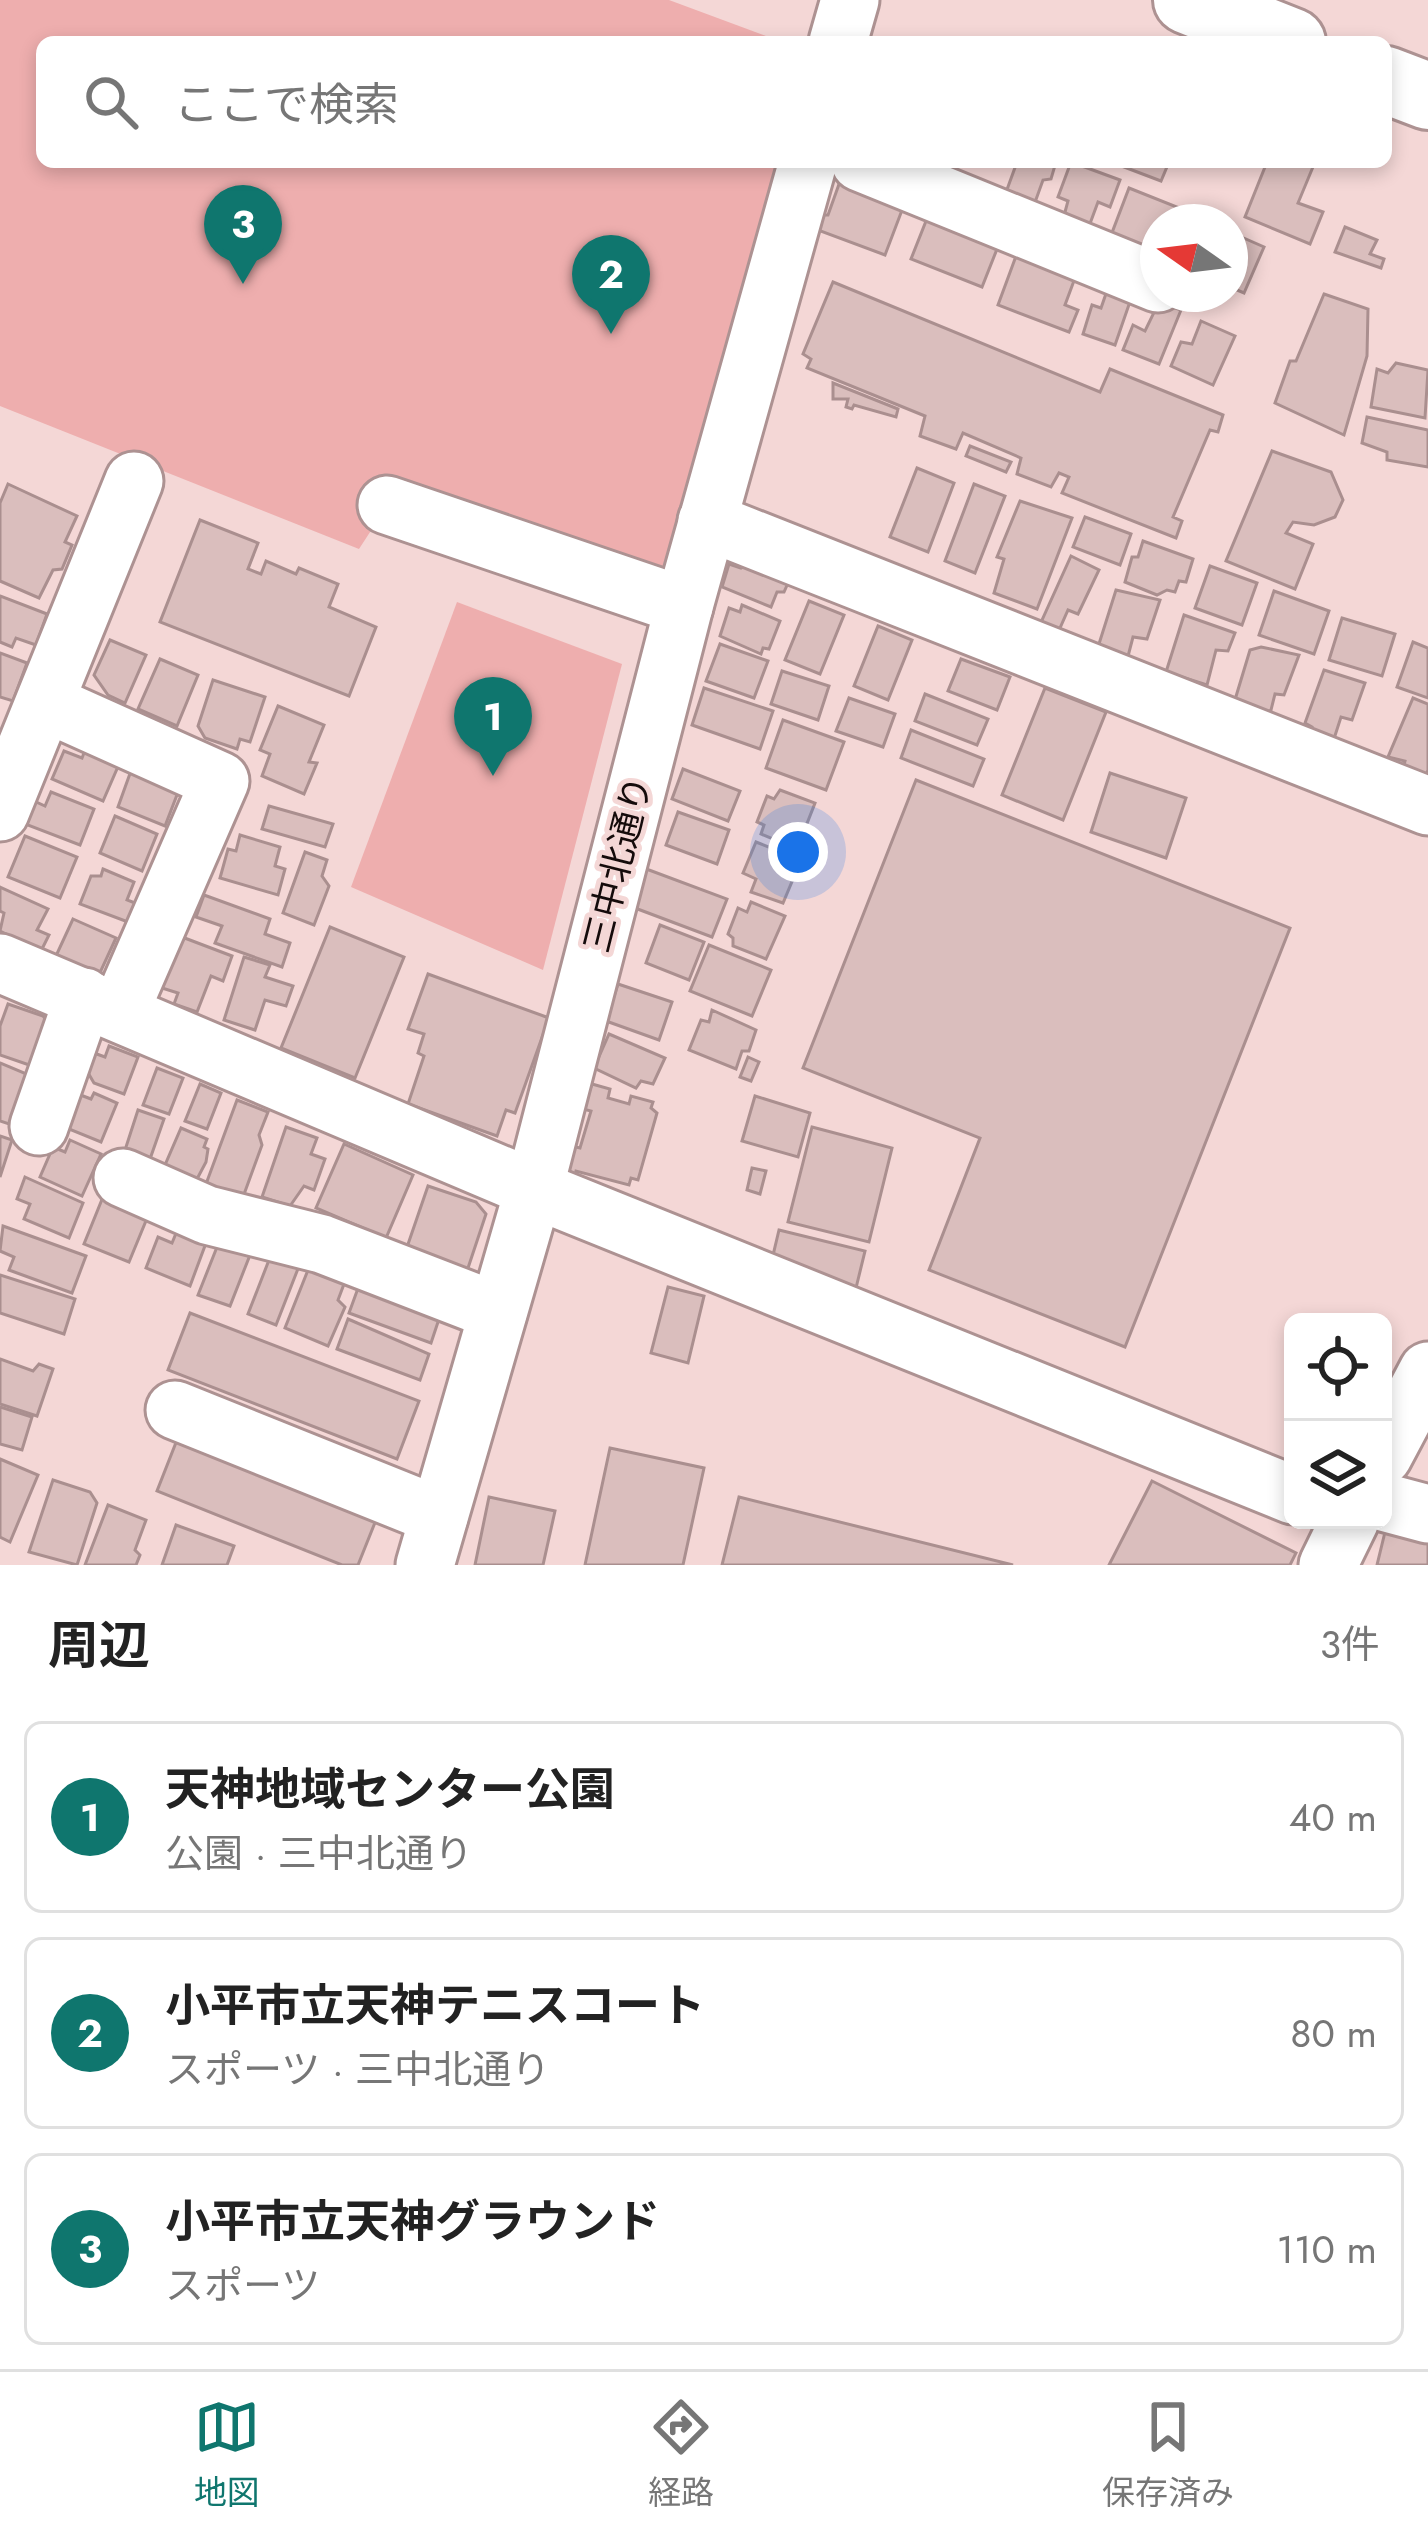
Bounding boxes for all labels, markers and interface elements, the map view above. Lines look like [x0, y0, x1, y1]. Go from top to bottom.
search box [36, 36, 1392, 168]
icon: search [78, 69, 144, 135]
text: ここで検索 [174, 72, 399, 137]
pin: 3 [204, 185, 282, 284]
north arrow [1140, 204, 1248, 312]
pin: 2 [572, 235, 650, 334]
pin: 1 [454, 677, 532, 776]
street label: 三中北通り [570, 770, 664, 958]
your location [768, 822, 828, 882]
map controls [1284, 1313, 1392, 1529]
button: locate [1284, 1313, 1392, 1421]
button: layers [1284, 1421, 1392, 1529]
text: 周辺 [48, 1608, 150, 1682]
text: 3件 [1320, 1616, 1380, 1673]
text: 天神地域センター公園 [165, 1757, 615, 1822]
text: 1 [80, 1789, 100, 1846]
text: 40 m [1289, 1789, 1377, 1846]
text: 公園 · 三中北通り [165, 1825, 473, 1882]
text: 小平市立天神テニスコート [165, 1973, 705, 2038]
text: 2 [77, 2005, 103, 2062]
text: 80 m [1290, 2005, 1377, 2062]
text: スポーツ · 三中北通り [165, 2041, 550, 2098]
text: 小平市立天神グラウンド [165, 2189, 660, 2254]
text: 3 [78, 2221, 102, 2278]
text: 110 m [1276, 2221, 1377, 2278]
text: スポーツ [165, 2257, 320, 2314]
tab: 地図 [194, 2394, 260, 2516]
tab: 経路 [648, 2394, 714, 2516]
tab: 保存済み [1102, 2394, 1234, 2516]

